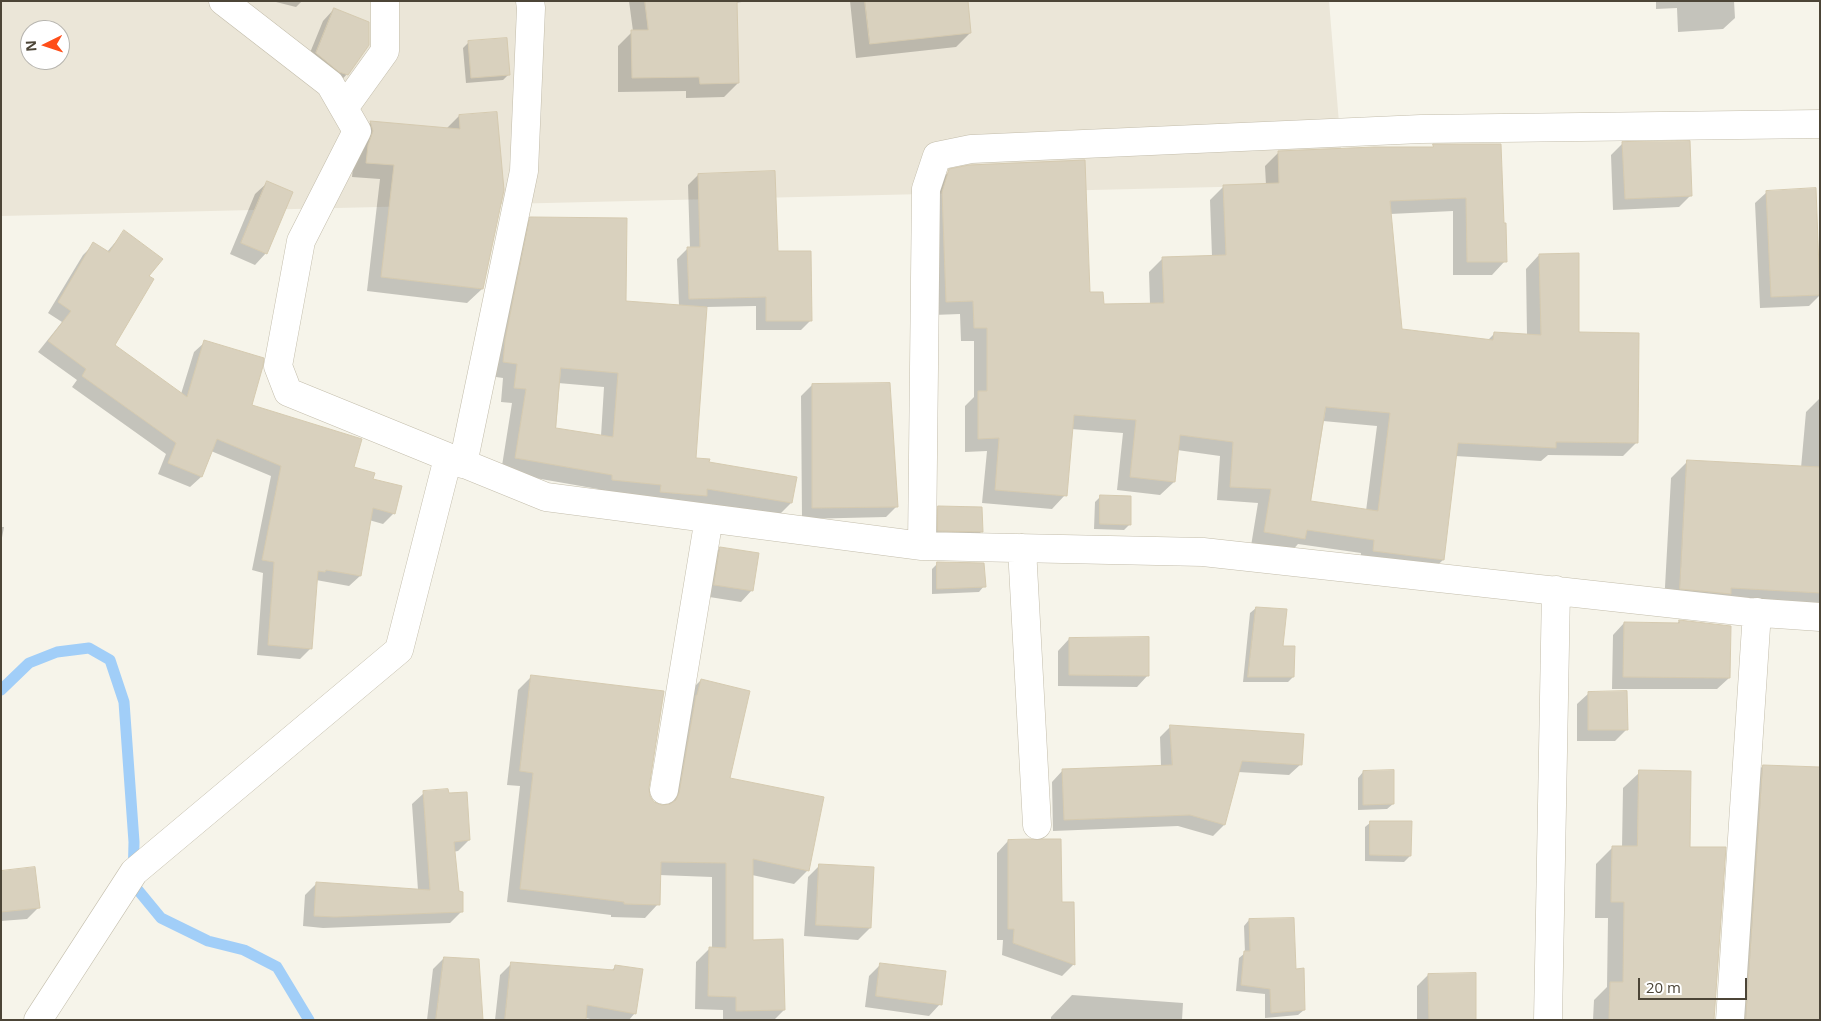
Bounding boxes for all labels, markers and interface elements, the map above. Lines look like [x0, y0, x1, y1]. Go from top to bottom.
north arrow [20, 20, 70, 70]
text: N [21, 40, 40, 52]
scale bar [1641, 968, 1750, 1000]
text: 20 m [1646, 977, 1681, 997]

